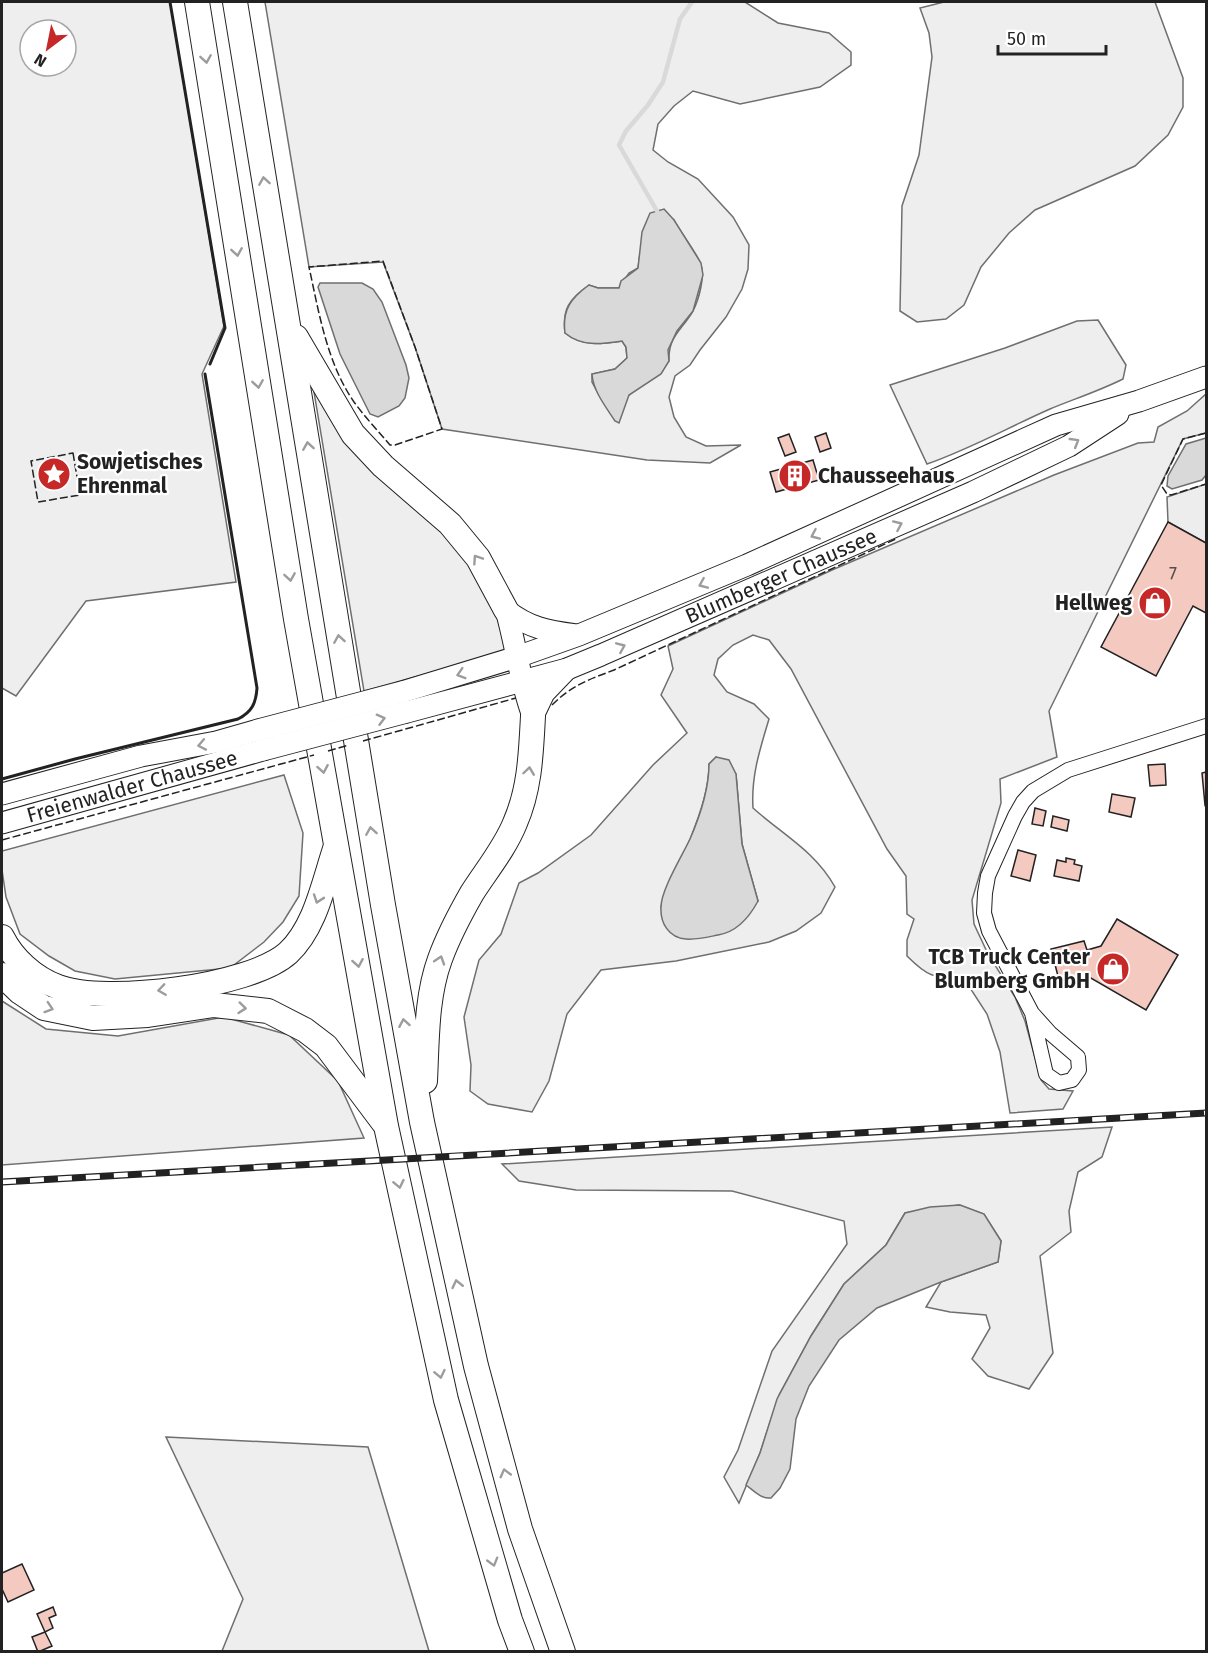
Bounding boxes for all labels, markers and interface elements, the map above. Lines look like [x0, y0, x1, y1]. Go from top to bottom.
north arrow [18, 18, 78, 78]
scale bar [998, 18, 1106, 56]
text: 50 m [1007, 28, 1046, 50]
text: N [31, 49, 50, 71]
one-way arrow [199, 54, 212, 64]
one-way arrow [258, 176, 271, 186]
one-way arrow [230, 246, 243, 256]
one-way arrow [252, 380, 264, 389]
one-way arrow [1069, 438, 1079, 450]
one-way arrow [302, 442, 315, 452]
place label: Sowjetisches Ehrenmal [77, 449, 203, 499]
place icon: Sowjetisches Ehrenmal [36, 456, 72, 492]
building icon: Chausseehaus [777, 458, 813, 494]
place label: Chausseehaus [818, 463, 955, 489]
one-way arrow [892, 520, 903, 532]
street label: Blumberger Chaussee [681, 523, 881, 629]
one-way arrow [810, 528, 821, 540]
one-way arrow [473, 555, 485, 565]
house number: 7 [1169, 563, 1177, 585]
one-way arrow [283, 572, 295, 582]
one-way arrow [699, 576, 710, 588]
shop icon: Hellweg [1137, 585, 1173, 621]
place label: Hellweg [1055, 590, 1132, 616]
one-way arrow [334, 634, 346, 644]
one-way arrow [615, 642, 626, 654]
one-way arrow [457, 667, 467, 679]
one-way arrow [375, 714, 385, 726]
one-way arrow [197, 738, 207, 751]
street label: Freienwalder Chaussee [24, 745, 240, 829]
one-way arrow [316, 764, 329, 774]
one-way arrow [522, 767, 534, 776]
one-way arrow [365, 827, 378, 837]
one-way arrow [313, 893, 325, 904]
place label: TCB Truck Center Blumberg GmbH [929, 944, 1091, 994]
shop icon: TCB Truck Center Blumberg GmbH [1095, 951, 1131, 987]
one-way arrow [433, 955, 446, 966]
one-way arrow [351, 958, 364, 968]
one-way arrow [158, 984, 167, 996]
one-way arrow [43, 1001, 54, 1013]
one-way arrow [237, 1001, 246, 1014]
one-way arrow [399, 1019, 411, 1028]
one-way arrow [392, 1178, 405, 1188]
one-way arrow [451, 1279, 464, 1289]
one-way arrow [433, 1369, 446, 1379]
one-way arrow [500, 1468, 512, 1479]
one-way arrow [486, 1556, 498, 1567]

